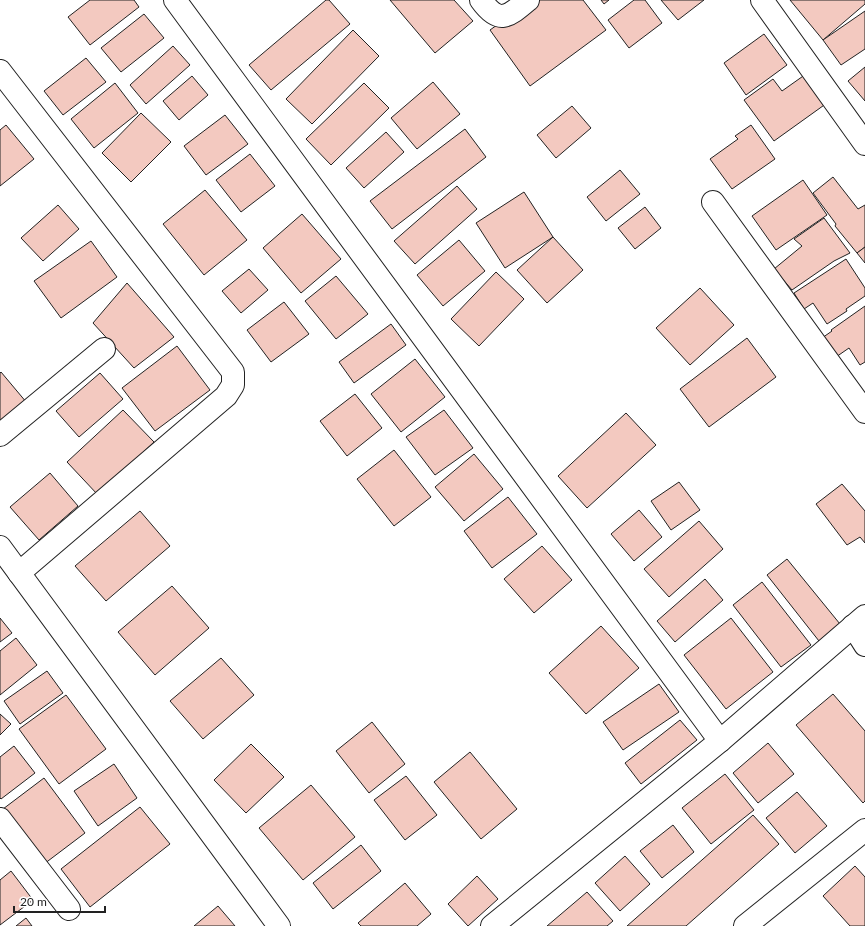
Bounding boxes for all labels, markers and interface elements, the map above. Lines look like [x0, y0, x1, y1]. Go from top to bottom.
scale bar [14, 888, 105, 914]
text: 20 m [20, 894, 47, 909]

